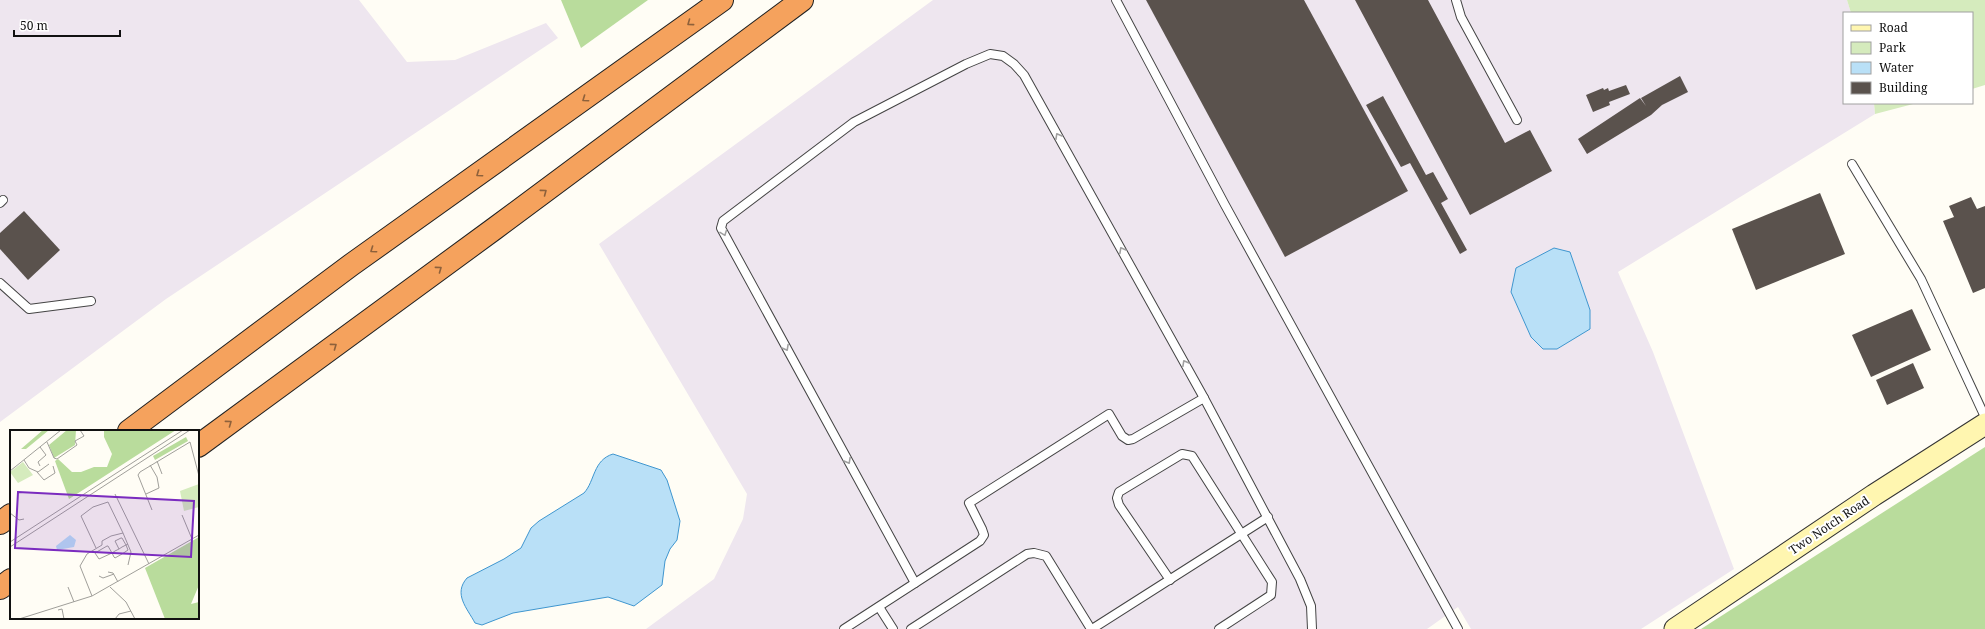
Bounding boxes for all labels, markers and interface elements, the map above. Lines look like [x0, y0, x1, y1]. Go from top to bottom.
scale bar [14, 12, 120, 38]
legend [1843, 12, 1973, 104]
text: 50 m [20, 17, 48, 34]
one-way arrow [687, 18, 694, 26]
text: Road [1879, 19, 1909, 36]
text: Park [1879, 39, 1907, 56]
text: Water [1879, 59, 1914, 76]
text: Building [1879, 79, 1928, 96]
one-way arrow [582, 94, 589, 101]
one-way arrow [1056, 133, 1063, 140]
one-way arrow [476, 170, 483, 177]
one-way arrow [540, 189, 547, 197]
one-way arrow [719, 230, 728, 237]
one-way arrow [370, 245, 377, 252]
one-way arrow [1119, 247, 1126, 254]
one-way arrow [435, 267, 442, 274]
one-way arrow [781, 343, 788, 351]
one-way arrow [330, 344, 337, 351]
one-way arrow [1182, 360, 1190, 368]
one-way arrow [225, 420, 232, 427]
inset map [10, 430, 199, 619]
one-way arrow [844, 457, 851, 465]
street label: Two Notch Road [1785, 491, 1873, 558]

